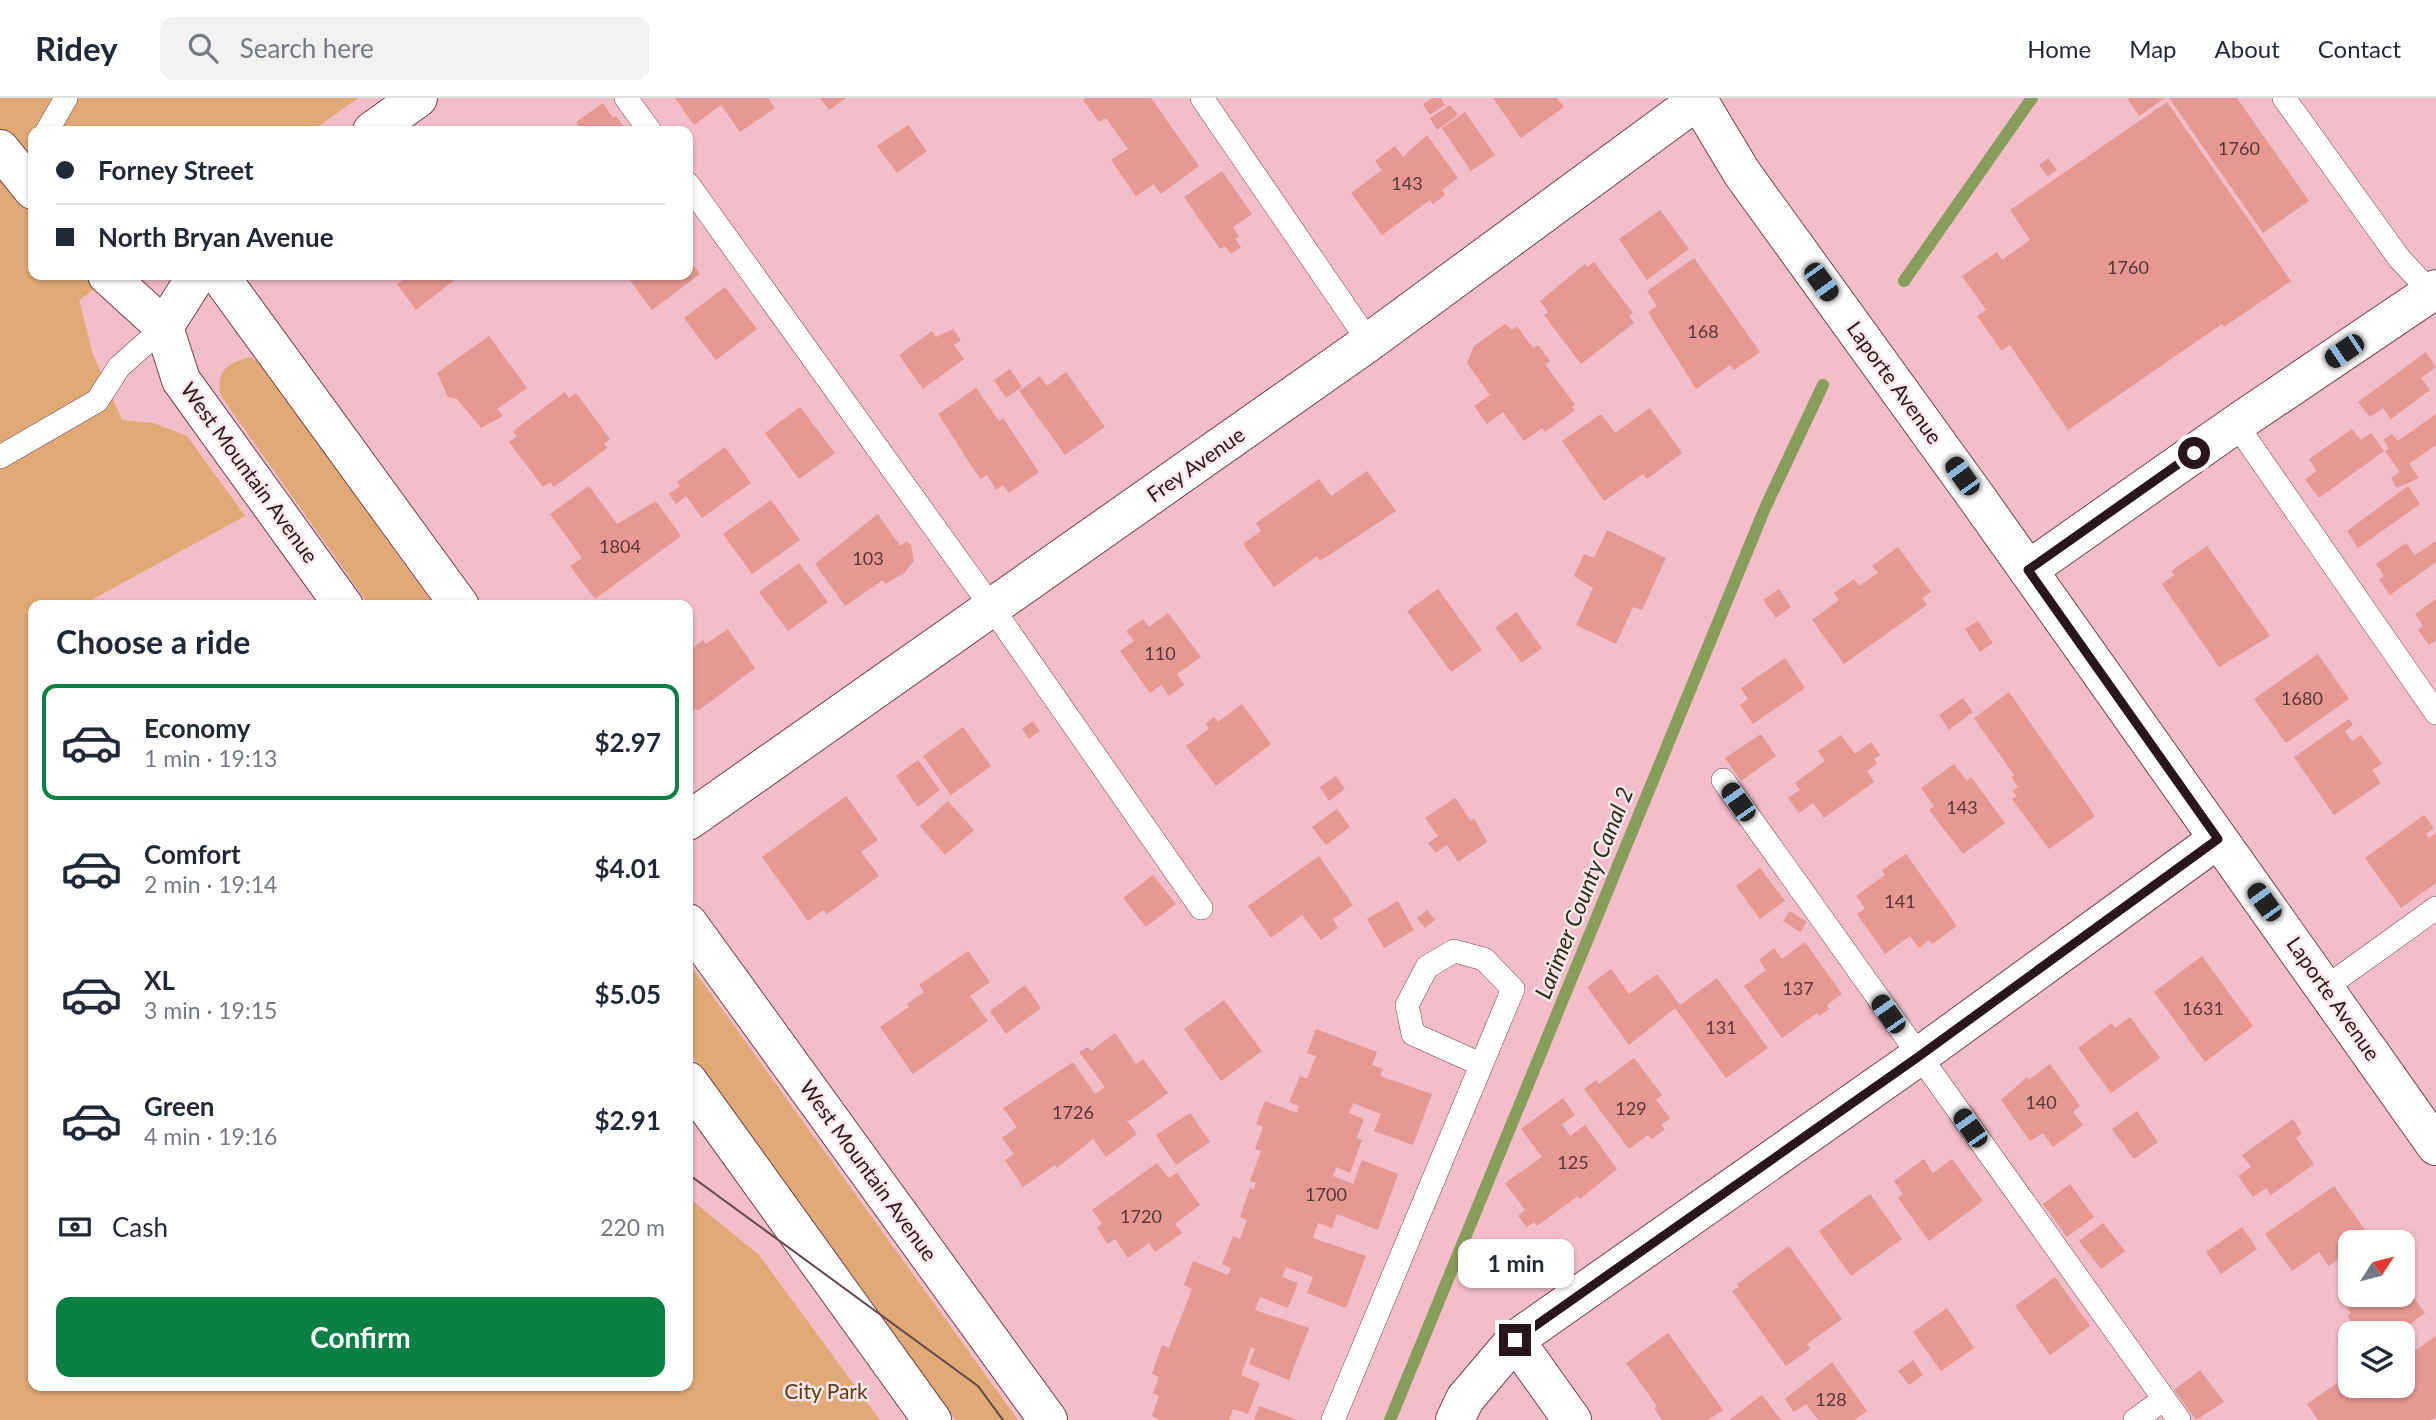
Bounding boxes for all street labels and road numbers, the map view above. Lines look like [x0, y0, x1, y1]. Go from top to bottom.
street label: Laporte Avenue [1842, 316, 1948, 448]
street label: West Mountain Avenue [176, 377, 324, 567]
street label: Frey Avenue [1141, 421, 1249, 507]
street label: Laporte Avenue [2282, 931, 2386, 1065]
street label: West Mountain Avenue [795, 1075, 943, 1265]

